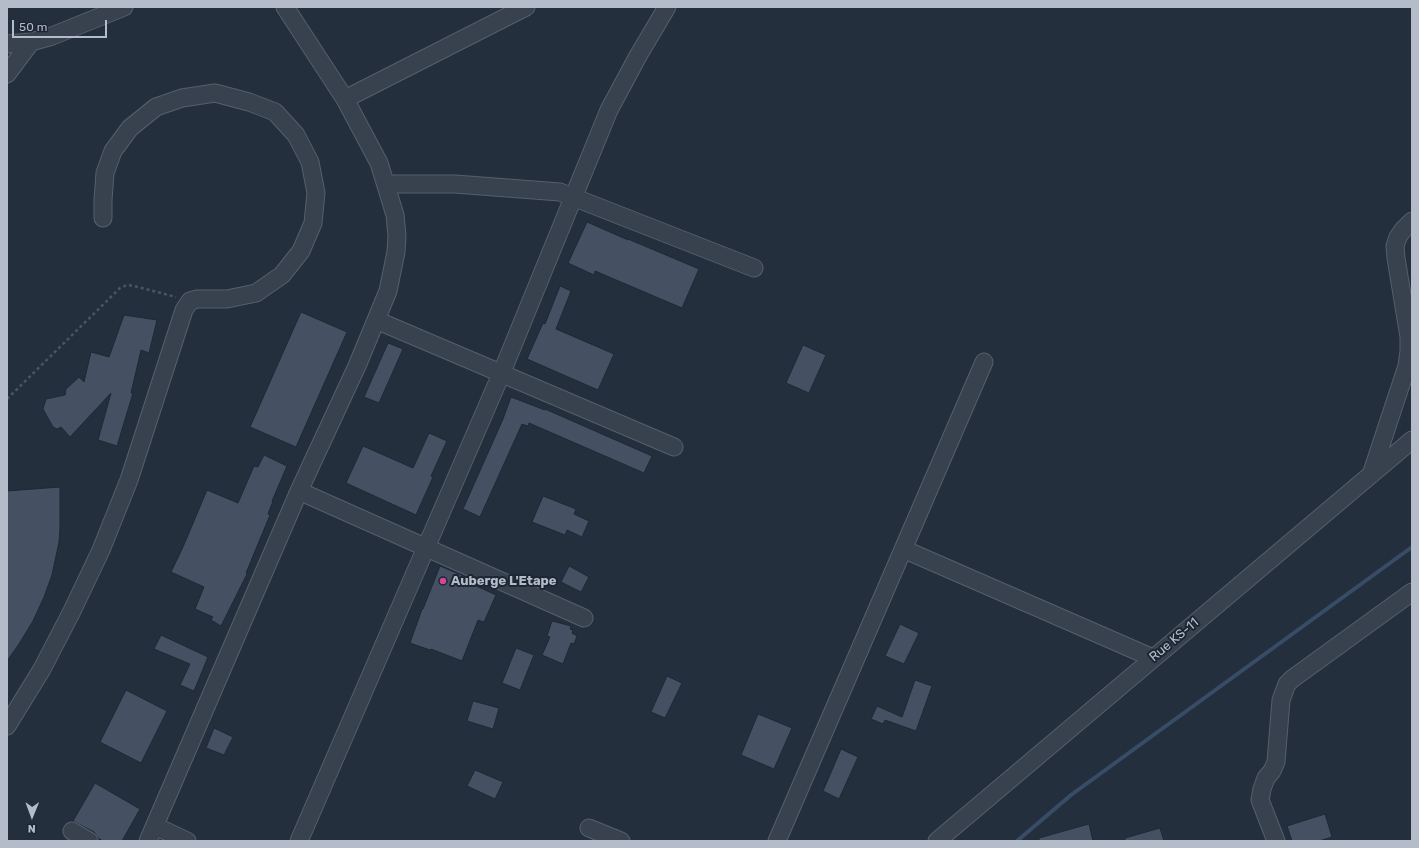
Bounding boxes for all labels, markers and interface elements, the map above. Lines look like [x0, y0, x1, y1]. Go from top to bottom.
scale bar [14, 12, 109, 38]
text: 50 m [19, 20, 47, 34]
place label: Auberge L'Etape [451, 573, 556, 589]
marker: Auberge L'Etape [438, 576, 448, 586]
street label: Rue KS-11 [1146, 615, 1202, 665]
north arrow [12, 796, 52, 836]
text: N [28, 822, 36, 835]

